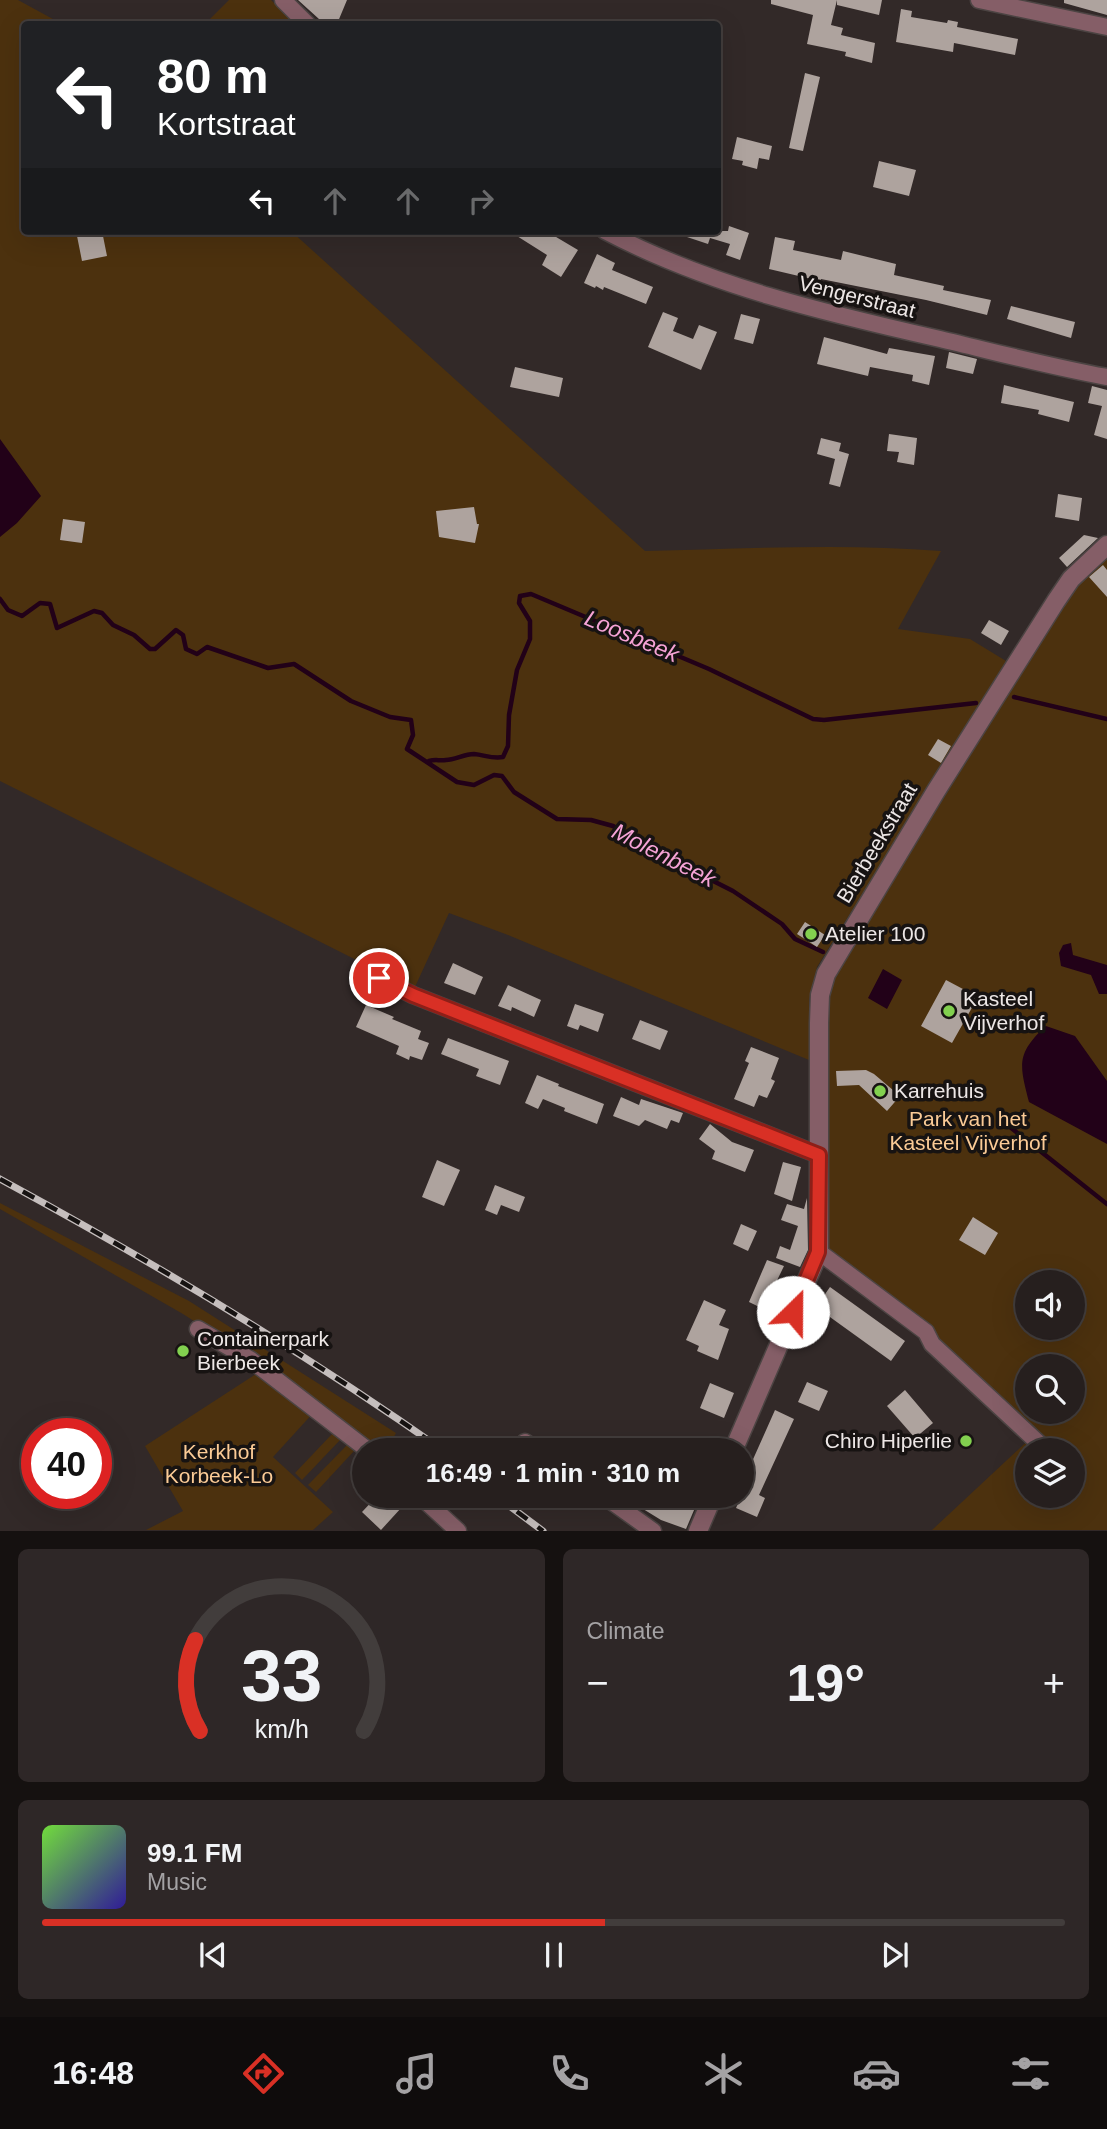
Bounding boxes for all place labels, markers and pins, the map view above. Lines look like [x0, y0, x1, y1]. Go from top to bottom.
place label: Atelier 100 [825, 922, 925, 945]
marker: Atelier 100 [803, 926, 819, 942]
pin [349, 948, 409, 1008]
place label: Kasteel Vijverhof [963, 987, 1044, 1034]
marker: Kasteel Vijverhof [941, 1003, 957, 1019]
place label: Karrehuis [894, 1079, 984, 1102]
marker: Karrehuis [872, 1083, 888, 1099]
place label: Containerpark Bierbeek [197, 1327, 329, 1374]
marker: Containerpark Bierbeek [175, 1343, 191, 1359]
place label: Chiro Hiperlie [825, 1429, 952, 1452]
marker: Chiro Hiperlie [958, 1433, 974, 1449]

